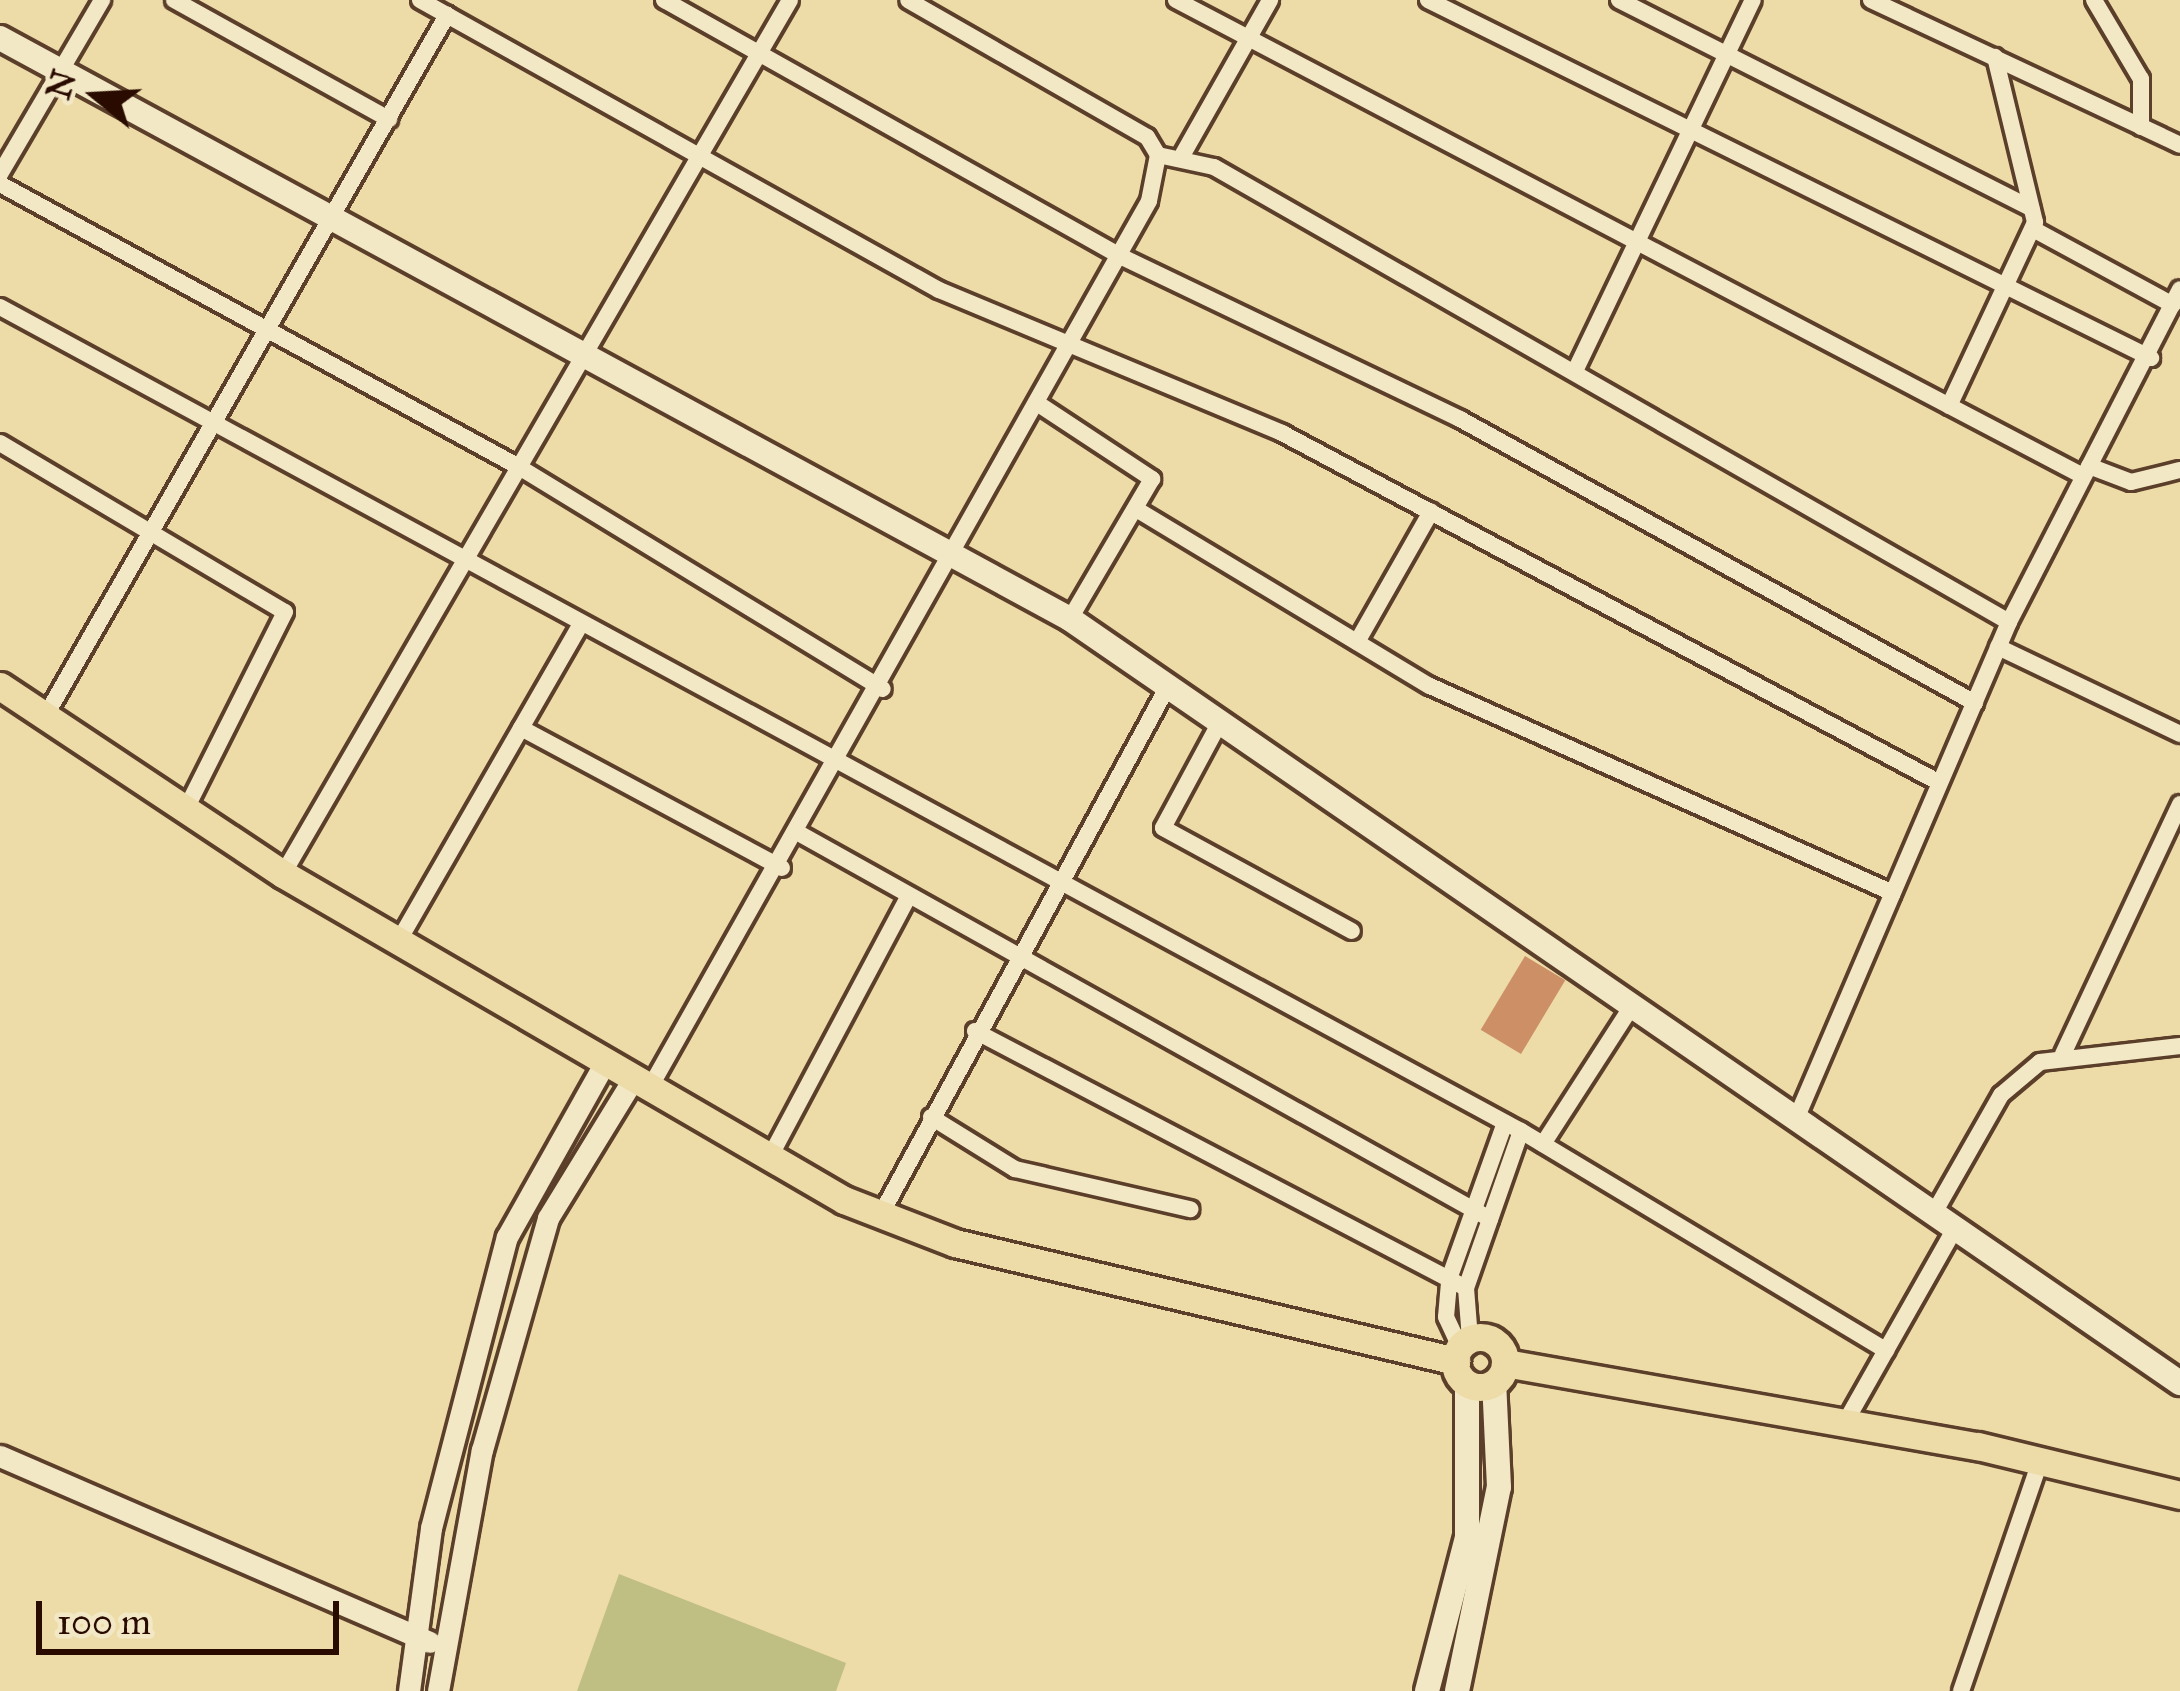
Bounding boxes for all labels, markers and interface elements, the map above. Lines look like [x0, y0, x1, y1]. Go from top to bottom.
north arrow [36, 36, 156, 156]
text: N [38, 65, 85, 104]
scale bar [42, 1577, 345, 1651]
text: 100 m [57, 1600, 151, 1644]

